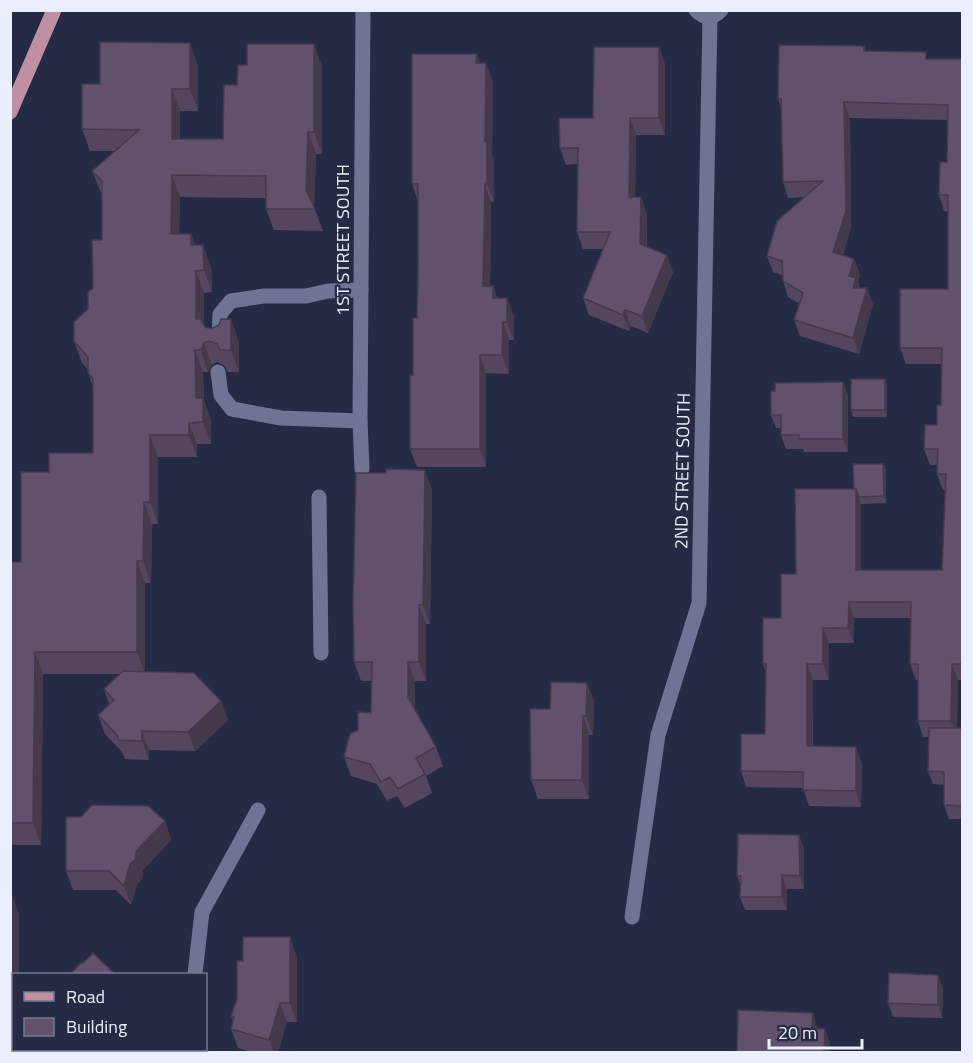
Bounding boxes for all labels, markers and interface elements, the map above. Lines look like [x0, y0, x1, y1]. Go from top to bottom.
street label: 1ST STREET SOUTH [329, 164, 356, 316]
street label: 2ND STREET SOUTH [667, 393, 697, 549]
legend [12, 973, 207, 1051]
text: Road [66, 983, 105, 1010]
scale bar [769, 1012, 862, 1050]
text: Building [66, 1013, 127, 1040]
text: 20 m [778, 1019, 817, 1046]

